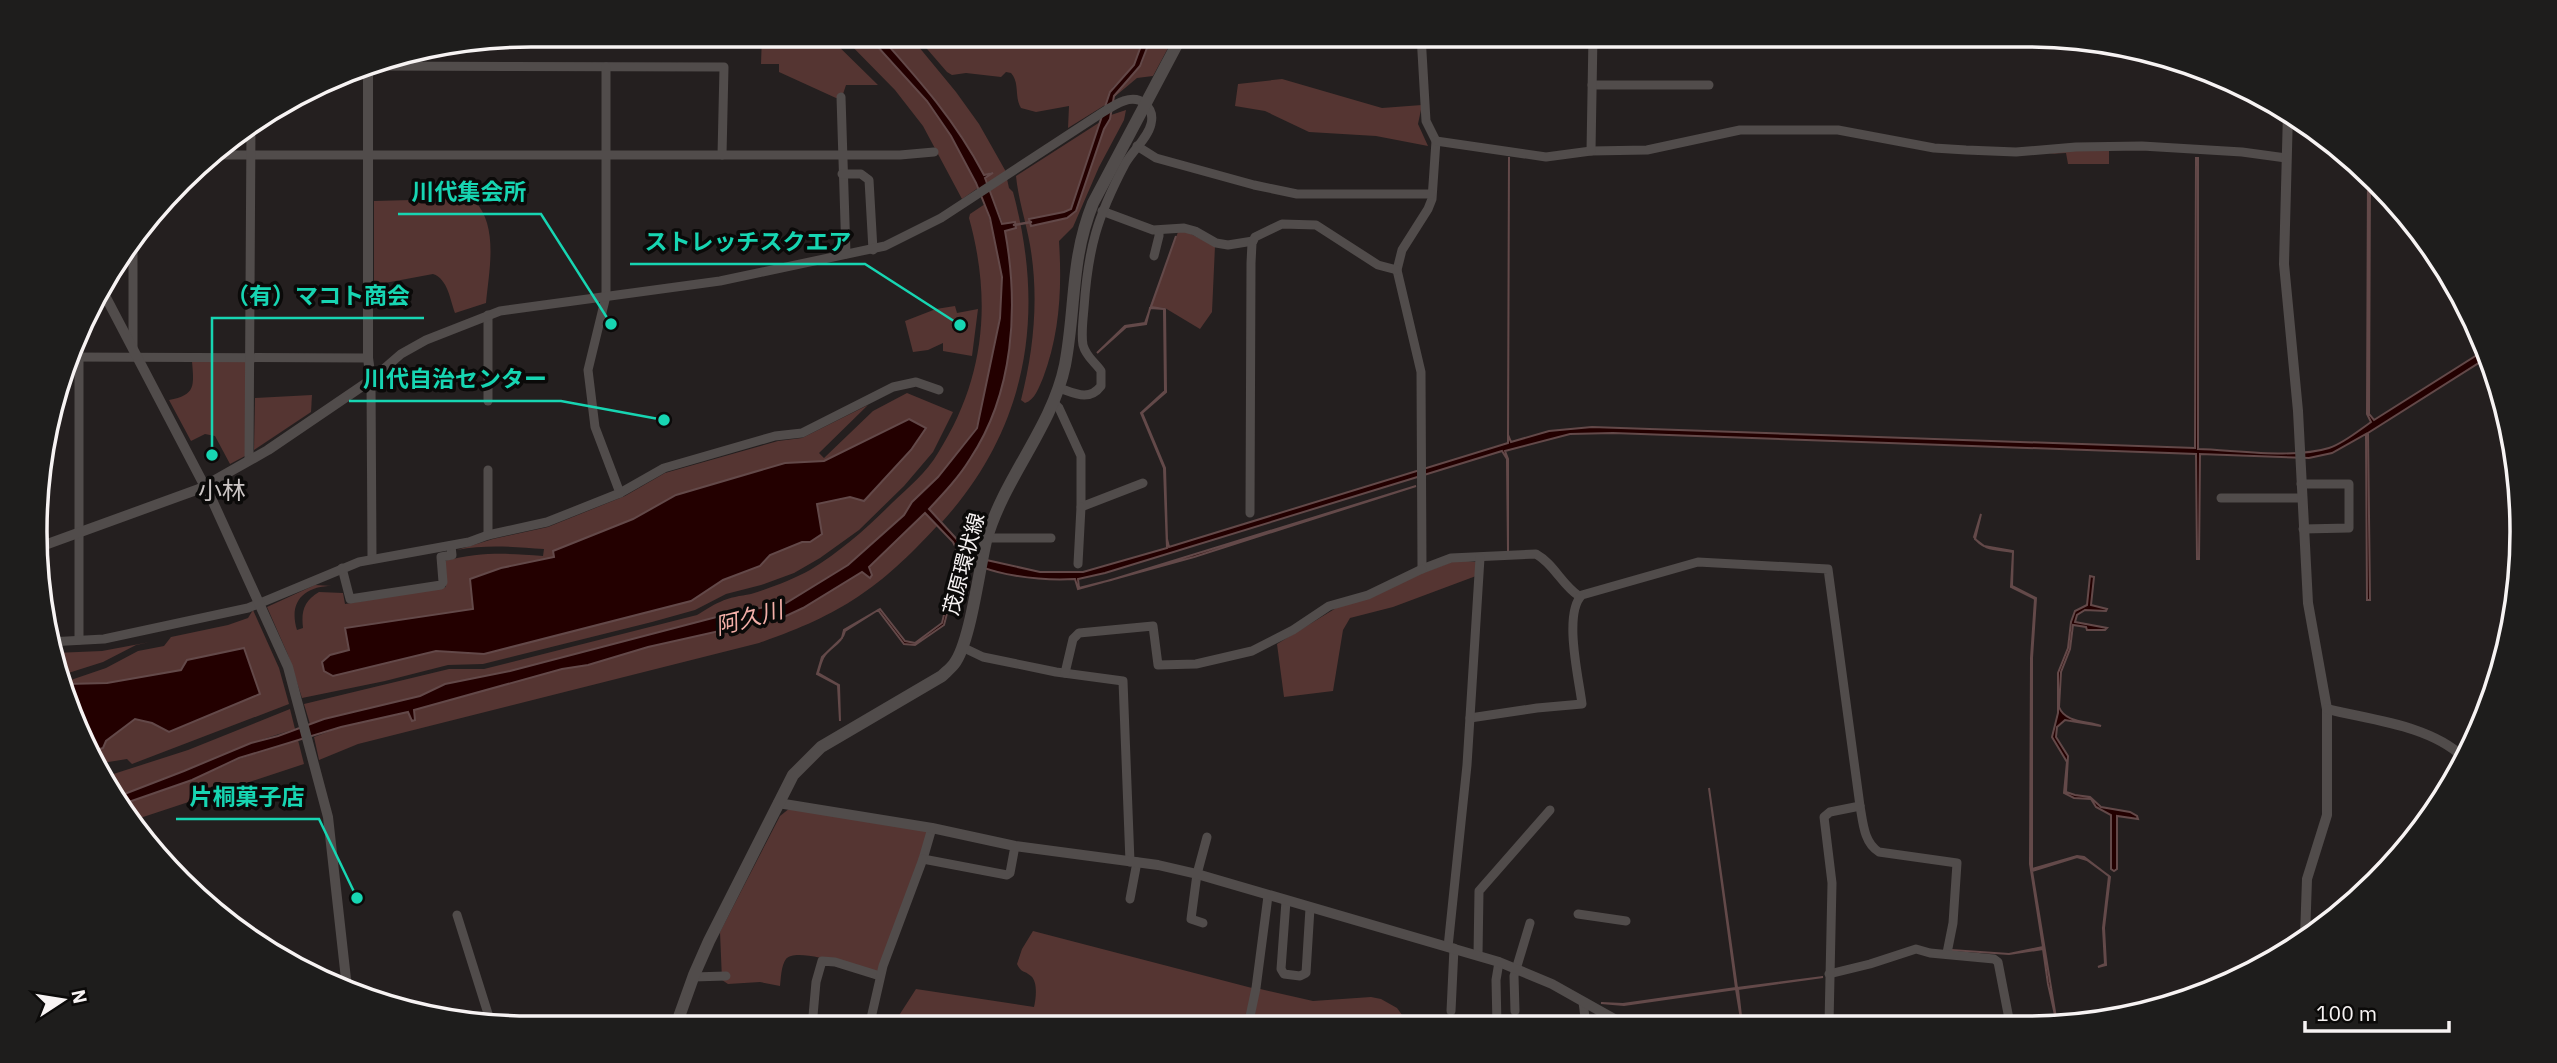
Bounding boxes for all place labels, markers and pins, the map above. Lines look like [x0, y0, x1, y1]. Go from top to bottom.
callout: 川代集会所 [398, 170, 541, 214]
callout: ストレッチスクエア [630, 220, 865, 264]
callout: （有）マコト商会 [212, 274, 424, 318]
callout: 川代自治センター [349, 357, 561, 401]
callout: 片桐菓子店 [176, 775, 319, 819]

